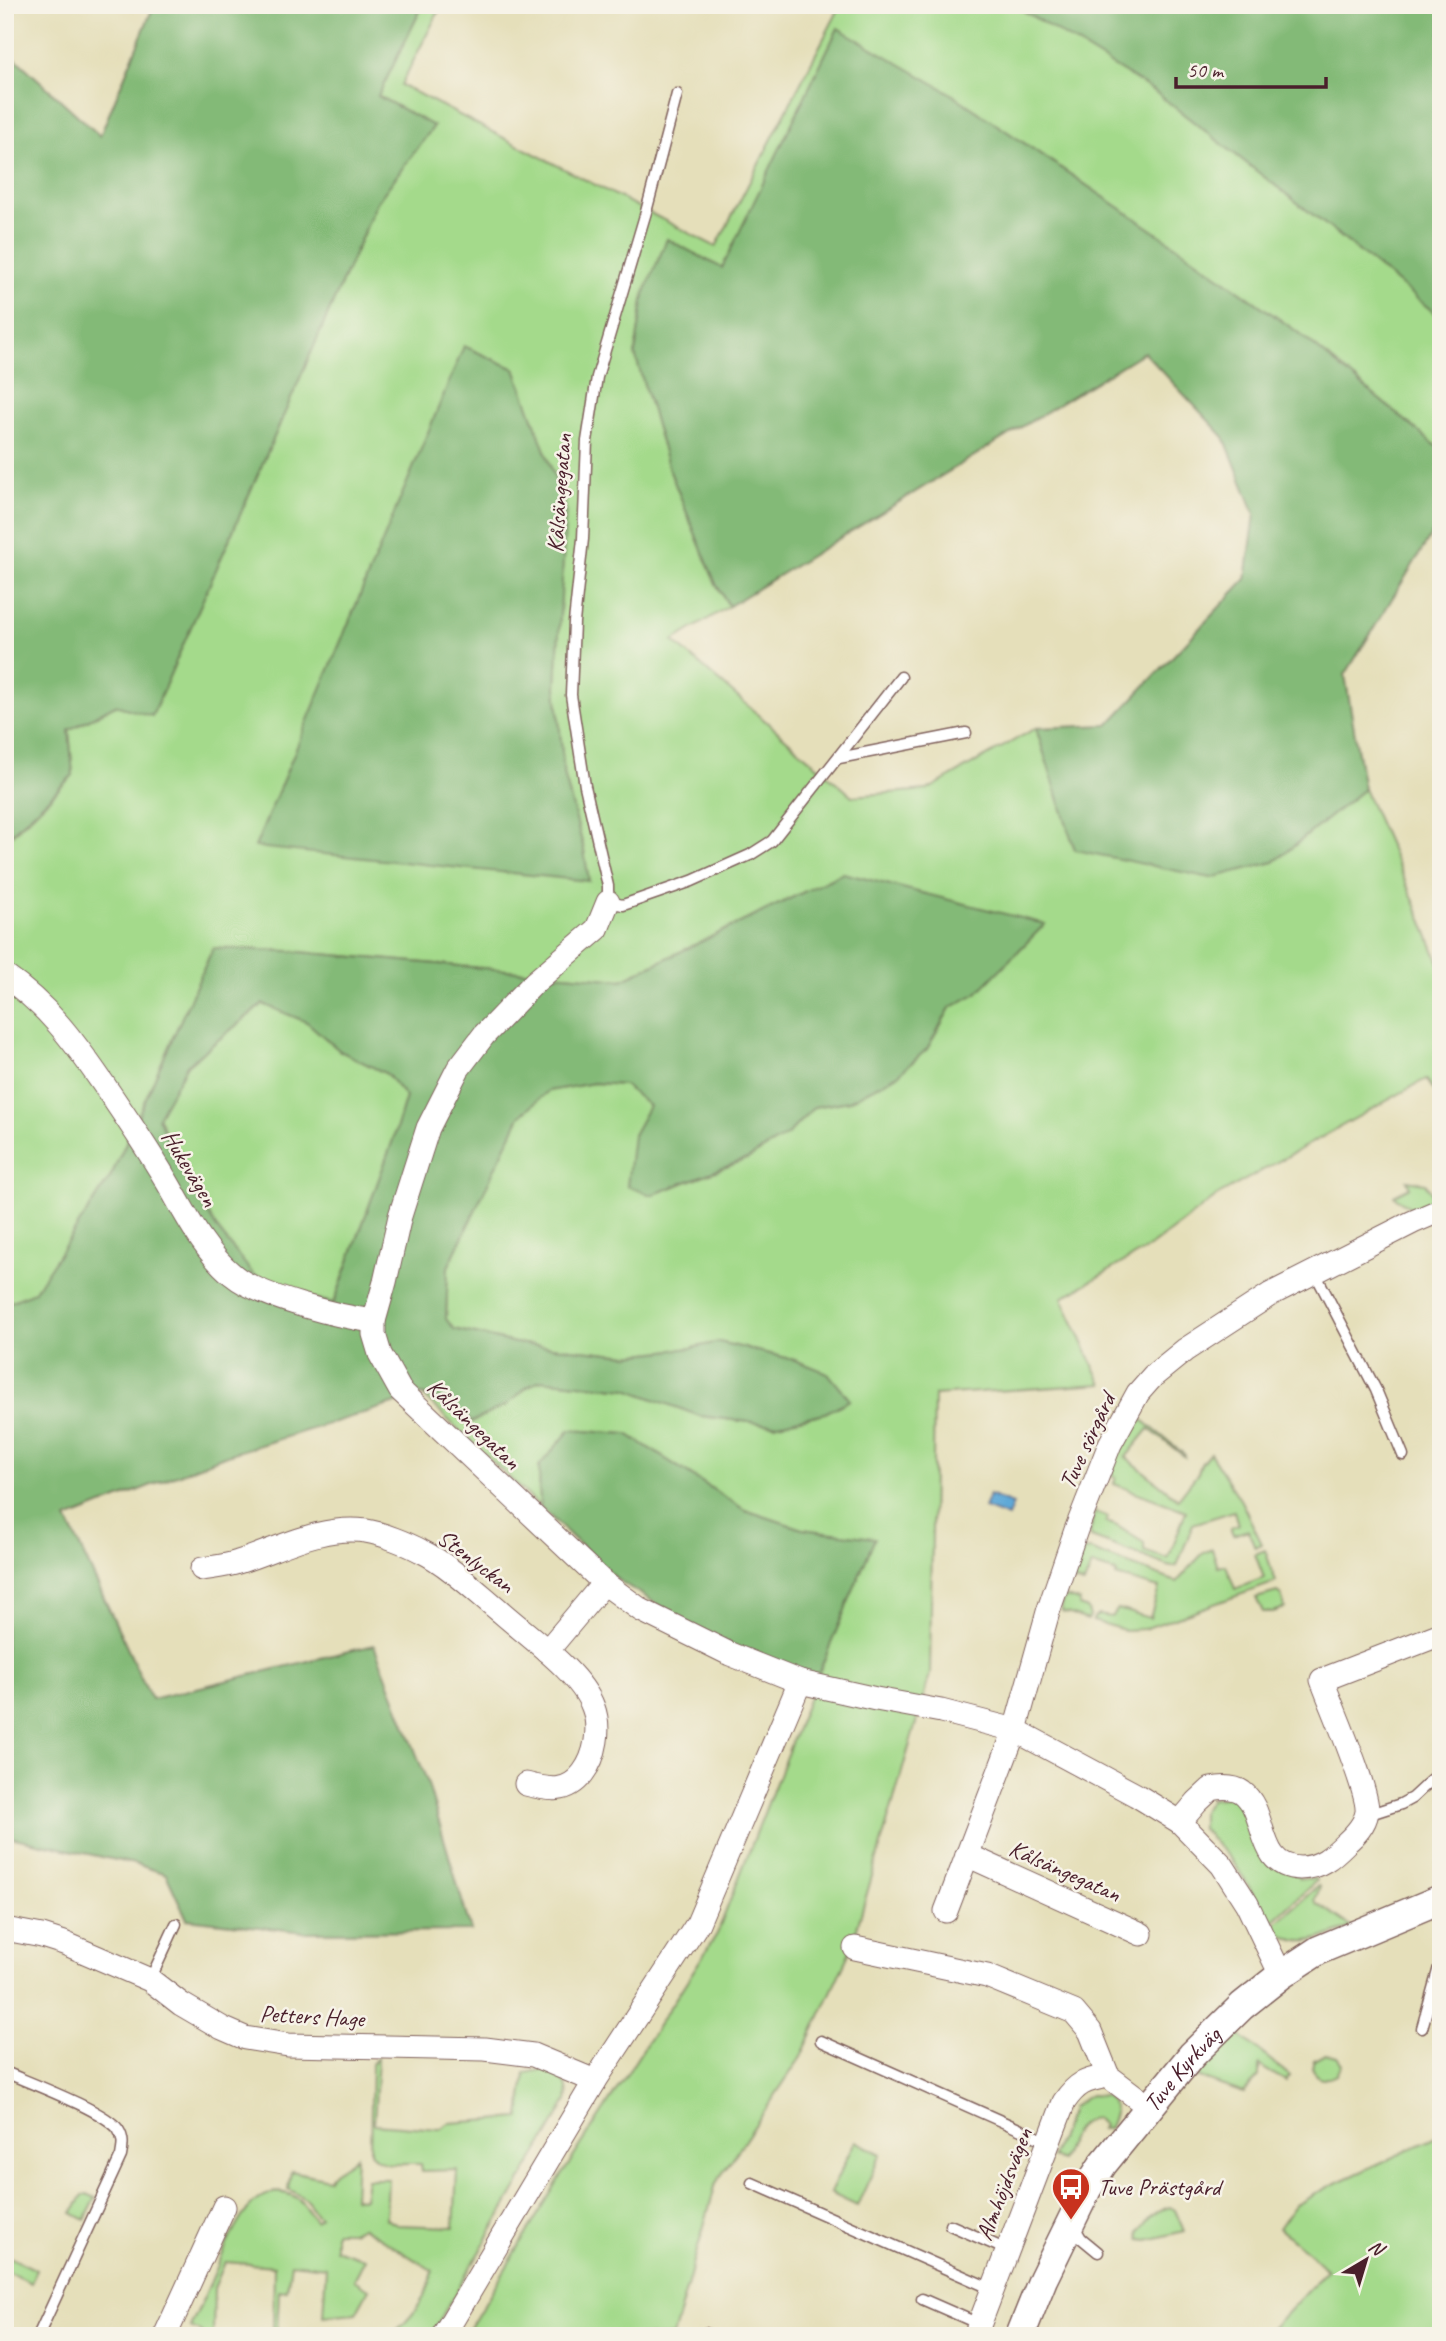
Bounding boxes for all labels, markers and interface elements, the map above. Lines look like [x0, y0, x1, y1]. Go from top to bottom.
scale bar [1176, 46, 1327, 90]
text: 50 m [1187, 57, 1225, 83]
street label: Kålsängegatan [540, 432, 578, 553]
street label: Hukevägen [155, 1124, 225, 1212]
street label: Kålsängegatan [421, 1372, 527, 1476]
street label: Tuve sörgård [1052, 1385, 1124, 1493]
street label: Stenlyckan [432, 1522, 521, 1600]
street label: Kålsängegatan [1005, 1833, 1126, 1909]
street label: Petters Hage [259, 1998, 367, 2034]
street label: Tuve Kyrkväg [1137, 2019, 1228, 2118]
street label: Almhöjdsvägen [969, 2123, 1039, 2245]
bus stop icon: Tuve Prästgård [1050, 2166, 1092, 2221]
place label: Tuve Prästgård [1098, 2172, 1224, 2202]
north arrow [1330, 2226, 1400, 2296]
text: N [1364, 2234, 1390, 2262]

